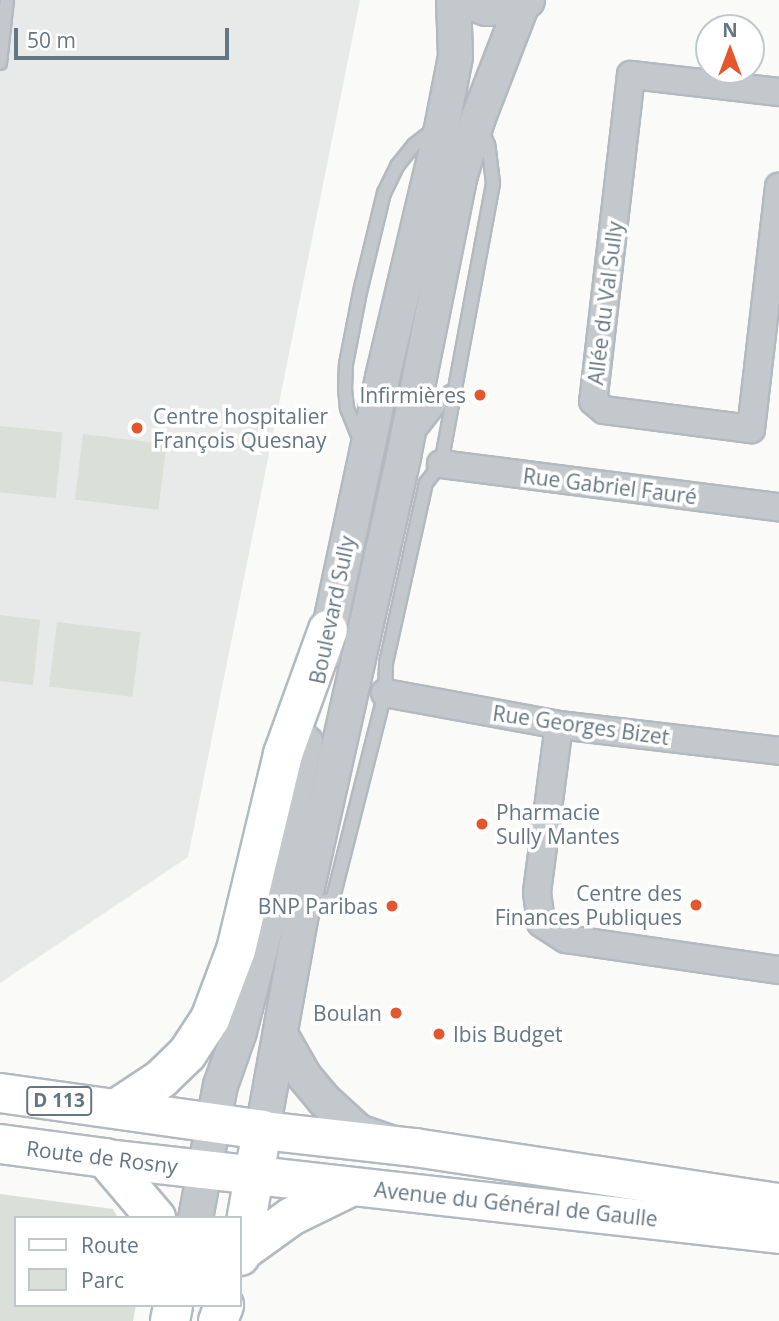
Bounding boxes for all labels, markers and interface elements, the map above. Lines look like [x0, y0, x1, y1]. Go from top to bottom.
scale bar [18, 14, 233, 58]
north arrow [695, 14, 765, 84]
text: N [722, 17, 738, 43]
text: 50 m [27, 26, 76, 54]
street label: Allée du Val Sully [582, 220, 628, 386]
place label: Infirmières [359, 382, 466, 408]
marker: Infirmières [472, 387, 488, 403]
place label: Centre hospitalier François Quesnay [153, 403, 328, 453]
marker: Centre hospitalier François Quesnay [127, 418, 147, 438]
street label: Rue Gabriel Fauré [522, 463, 698, 509]
street label: Boulevard Sully [304, 534, 360, 686]
street label: Rue Georges Bizet [491, 700, 671, 750]
place label: Pharmacie Sully Mantes [496, 799, 620, 849]
marker: Pharmacie Sully Mantes [474, 816, 490, 832]
place label: Centre des Finances Publiques [495, 880, 682, 930]
place label: BNP Paribas [258, 893, 378, 919]
marker: Centre des Finances Publiques [688, 897, 704, 913]
marker: BNP Paribas [384, 898, 400, 914]
place label: Boulan [313, 1000, 382, 1026]
marker: Boulan [388, 1005, 404, 1021]
place label: Ibis Budget [453, 1021, 562, 1047]
marker: Ibis Budget [431, 1026, 447, 1042]
road number: D 113 [26, 1086, 92, 1116]
street label: Route de Rosny [25, 1135, 179, 1179]
street label: Avenue du Général de Gaulle [373, 1177, 659, 1231]
legend [14, 1216, 242, 1307]
text: Route [81, 1231, 139, 1259]
text: Parc [81, 1266, 124, 1294]

